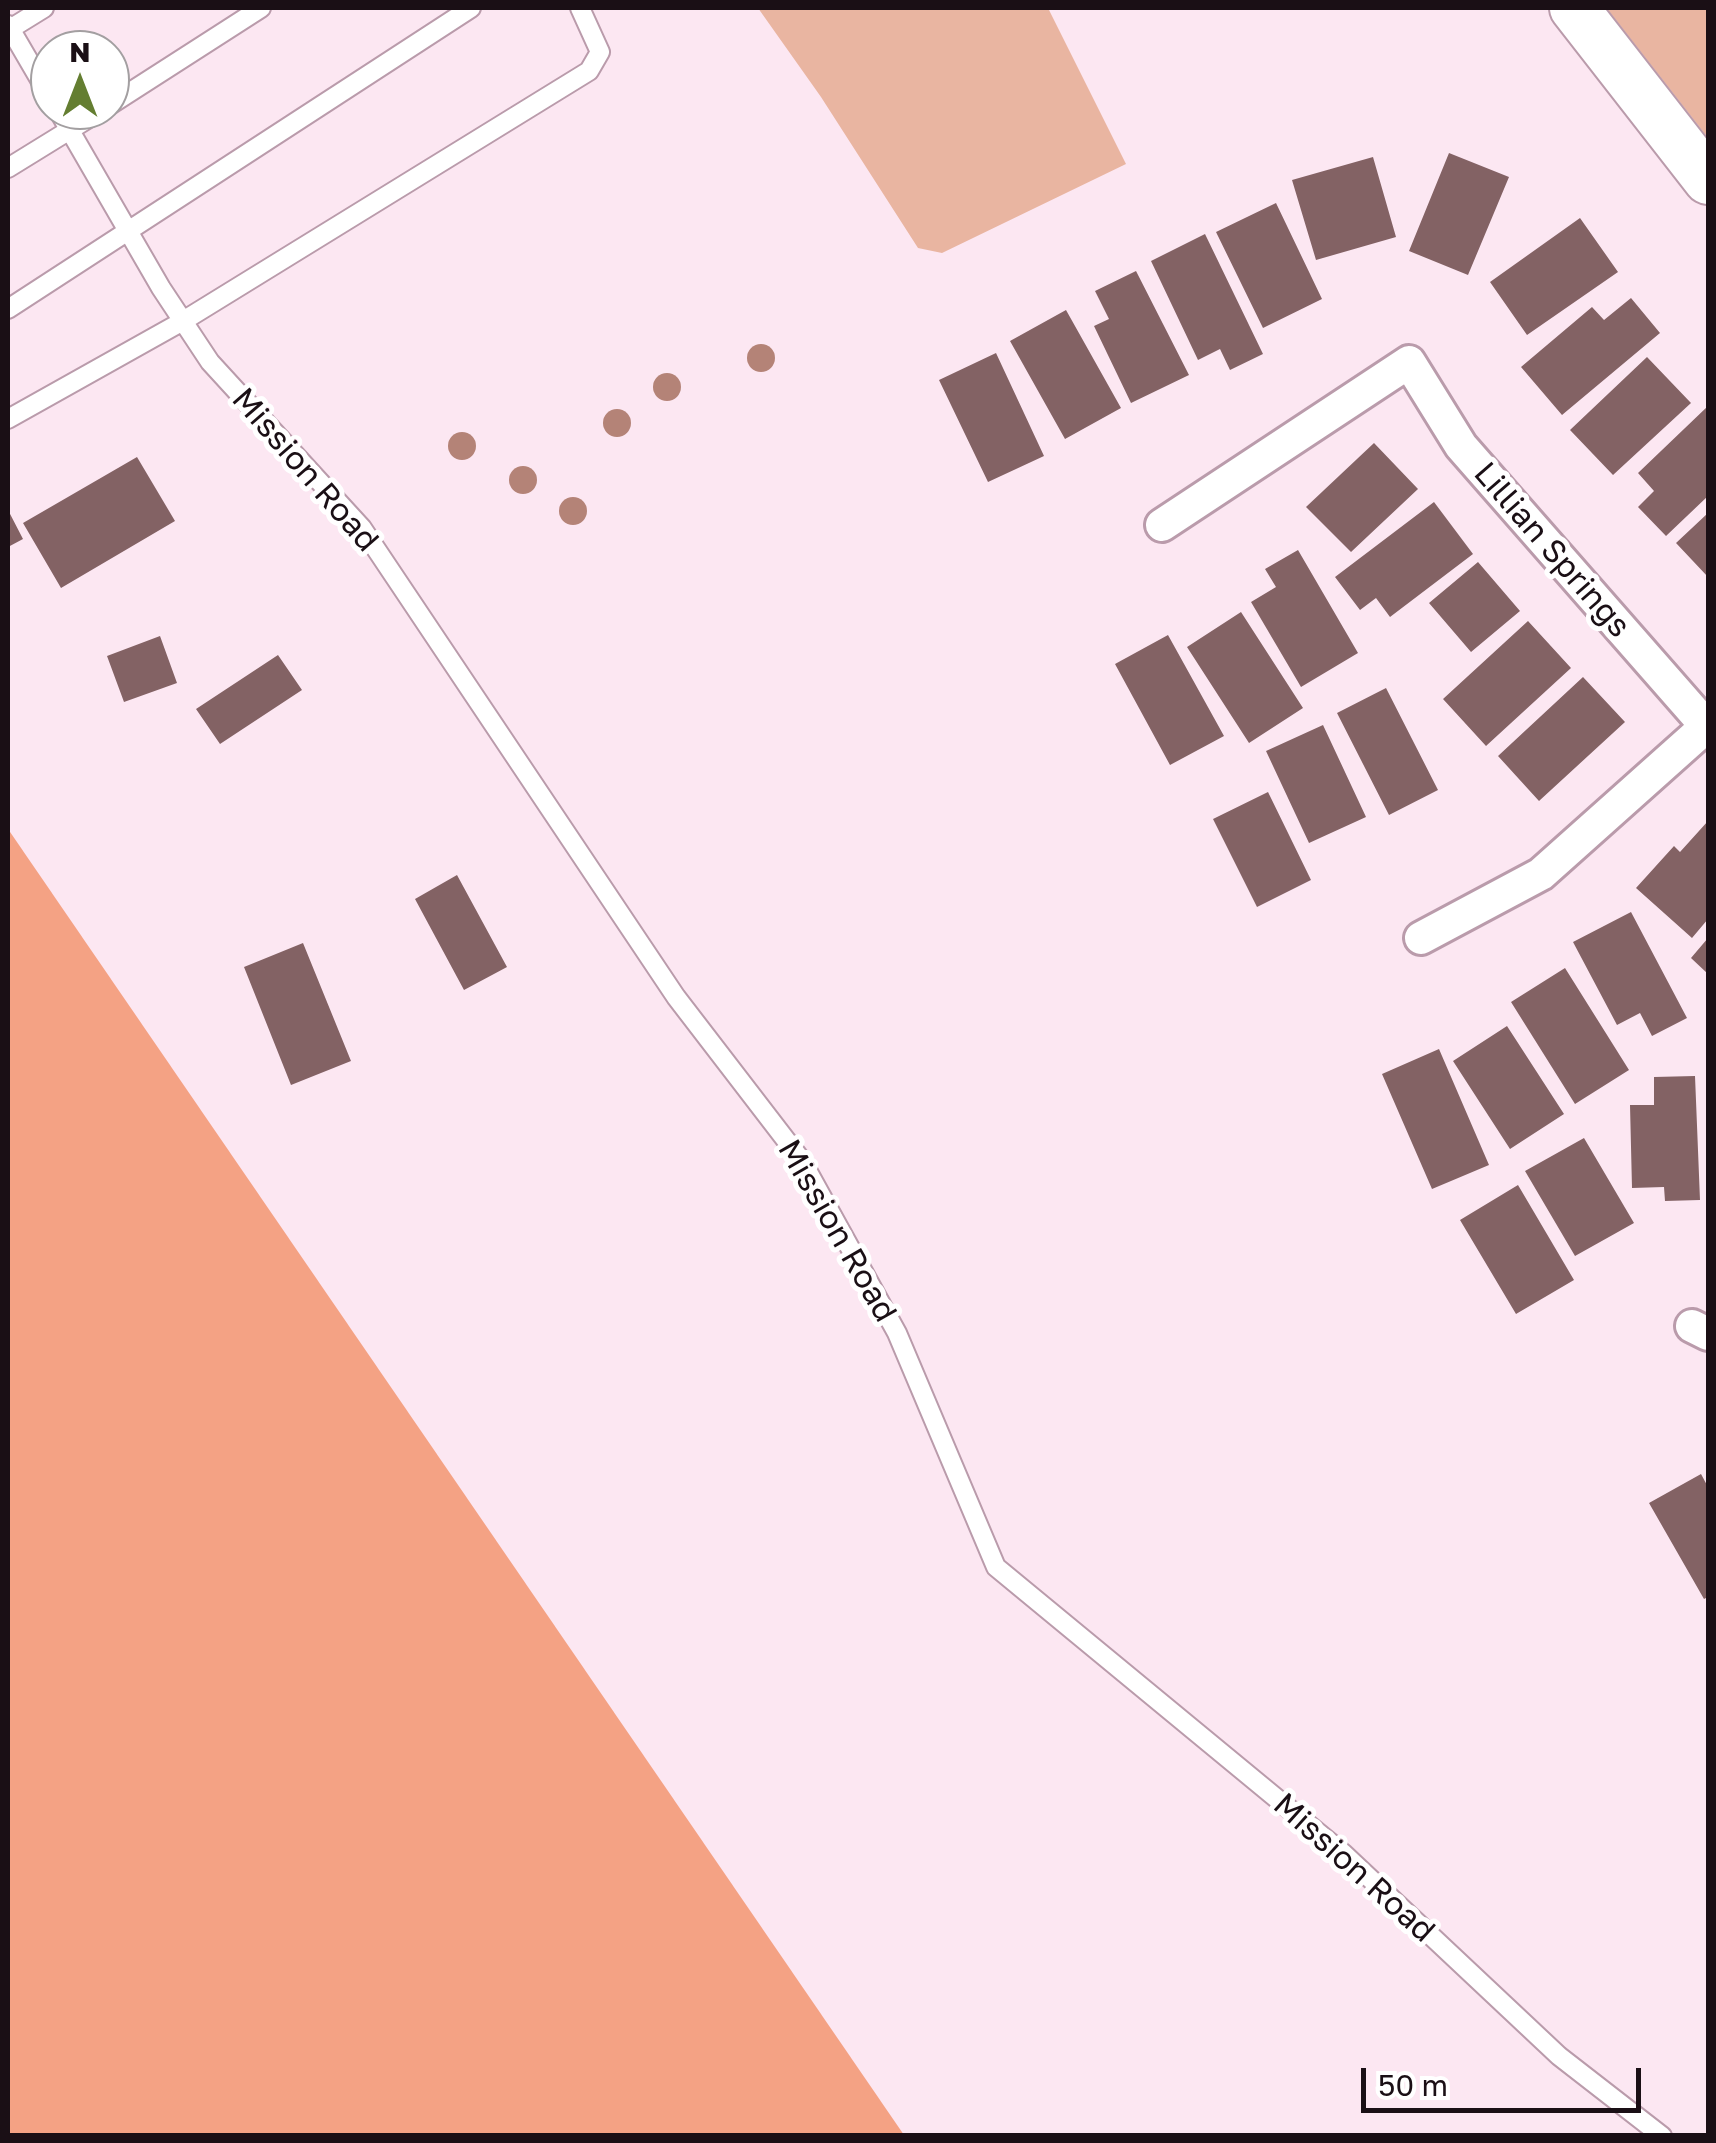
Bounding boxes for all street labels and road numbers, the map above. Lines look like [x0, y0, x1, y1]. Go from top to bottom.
street label: Mission Road [224, 380, 386, 560]
street label: Lillian Springs [1466, 455, 1638, 645]
street label: Mission Road [769, 1133, 905, 1329]
street label: Mission Road [1265, 1786, 1443, 1950]

